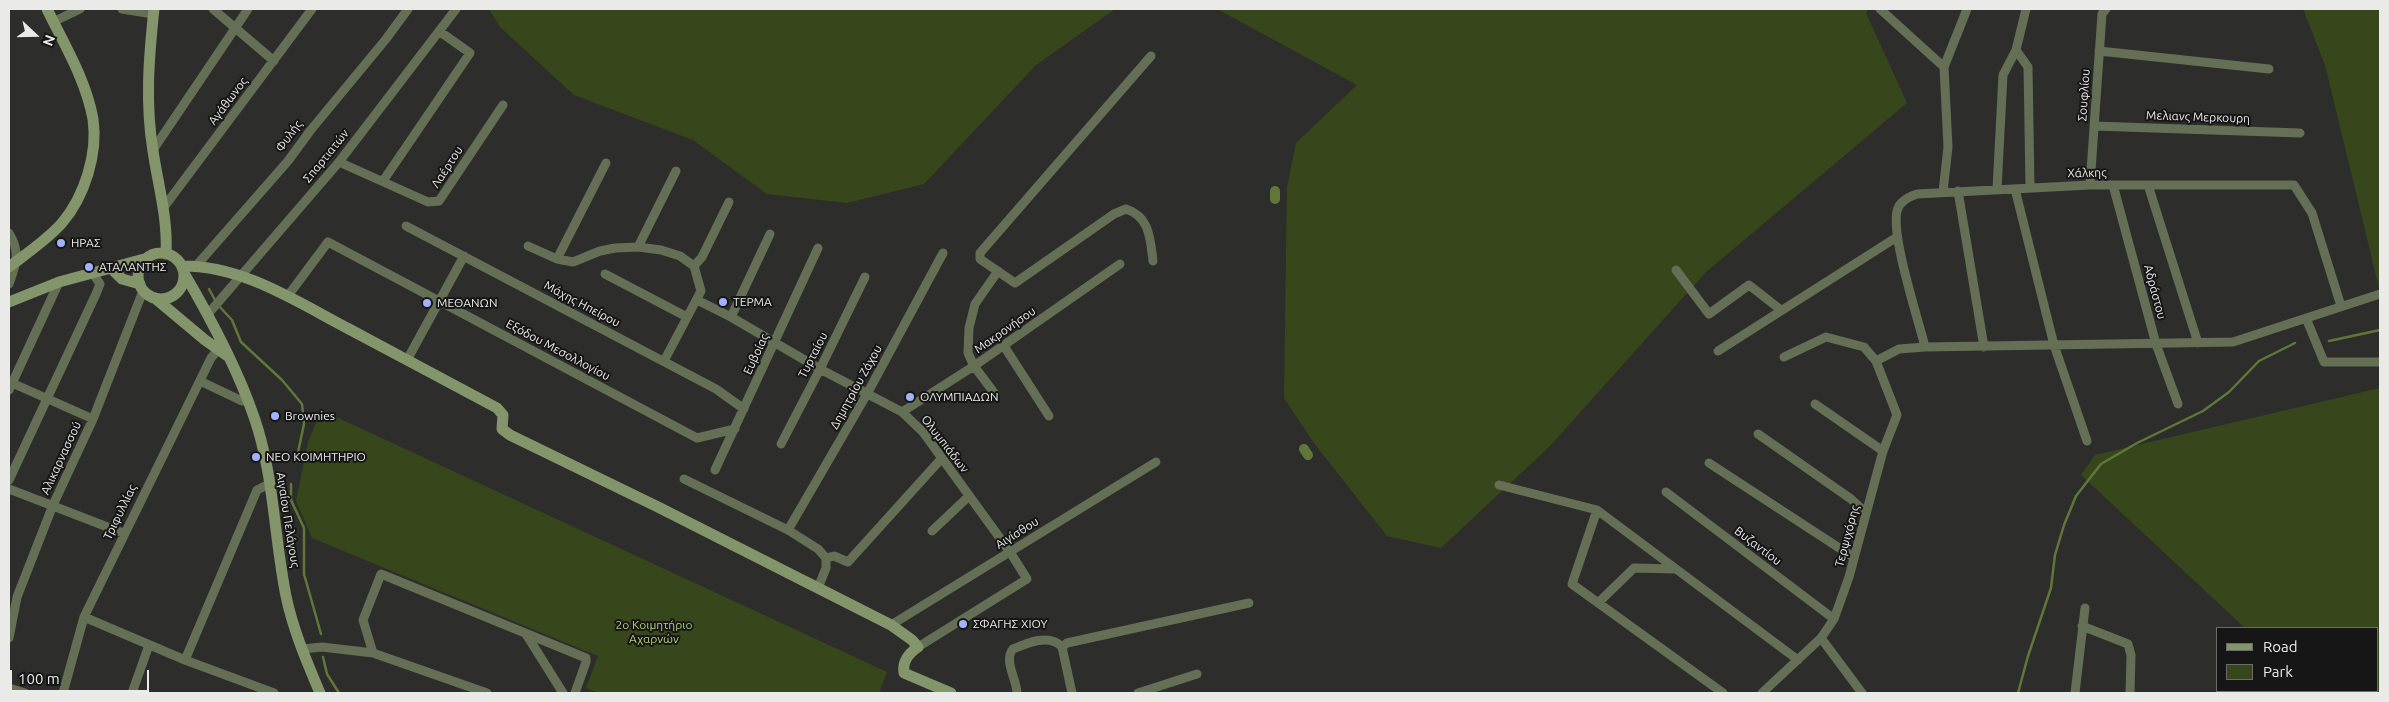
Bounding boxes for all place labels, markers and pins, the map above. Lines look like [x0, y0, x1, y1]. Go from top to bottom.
place label: ΗΡΑΣ [71, 236, 101, 250]
marker: ΗΡΑΣ [55, 237, 67, 249]
place label: ΑΤΑΛΑΝΤΗΣ [99, 260, 166, 274]
marker: ΑΤΑΛΑΝΤΗΣ [83, 261, 95, 273]
place label: ΤΕΡΜΑ [733, 295, 772, 309]
place label: ΜΕΘΑΝΩΝ [437, 296, 497, 310]
marker: ΤΕΡΜΑ [717, 296, 729, 308]
marker: ΜΕΘΑΝΩΝ [421, 297, 433, 309]
place label: ΟΛΥΜΠΙΑΔΩΝ [920, 390, 998, 404]
marker: ΟΛΥΜΠΙΑΔΩΝ [904, 391, 916, 403]
place label: Brownies [285, 409, 335, 423]
marker: Brownies [269, 410, 281, 422]
place label: ΝΕΟ ΚΟΙΜΗΤΗΡΙΟ [266, 450, 366, 464]
marker: ΝΕΟ ΚΟΙΜΗΤΗΡΙΟ [250, 451, 262, 463]
place label: ΣΦΑΓΗΣ ΧΙΟΥ [973, 617, 1047, 631]
marker: ΣΦΑΓΗΣ ΧΙΟΥ [957, 618, 969, 630]

